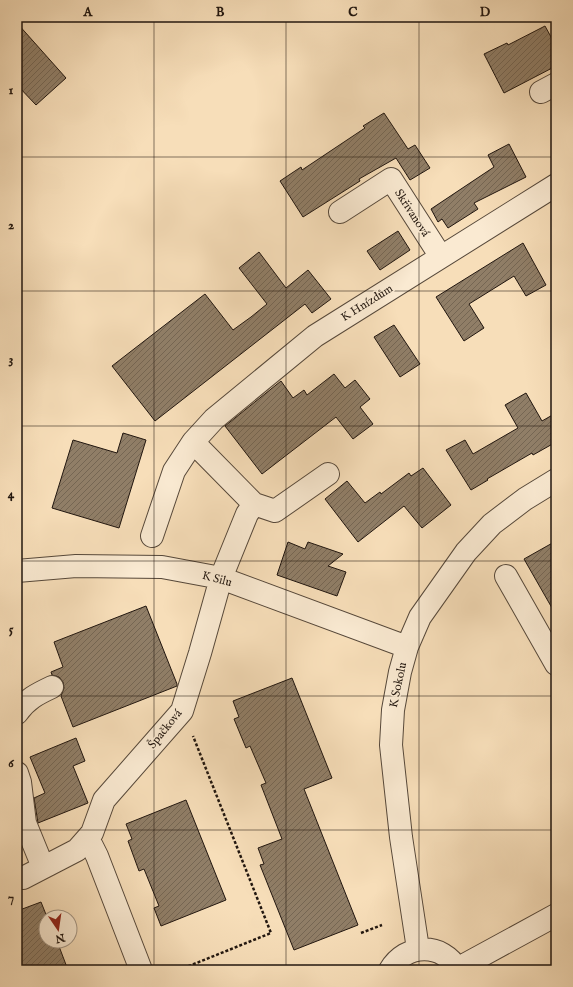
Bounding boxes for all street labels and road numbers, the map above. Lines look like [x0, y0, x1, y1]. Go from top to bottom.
street label: Skřivanová [391, 186, 433, 240]
street label: K Hnízdům [338, 281, 396, 325]
street label: K Silu [201, 568, 233, 590]
street label: K Sokolu [386, 661, 410, 709]
street label: Špačková [144, 705, 187, 752]

